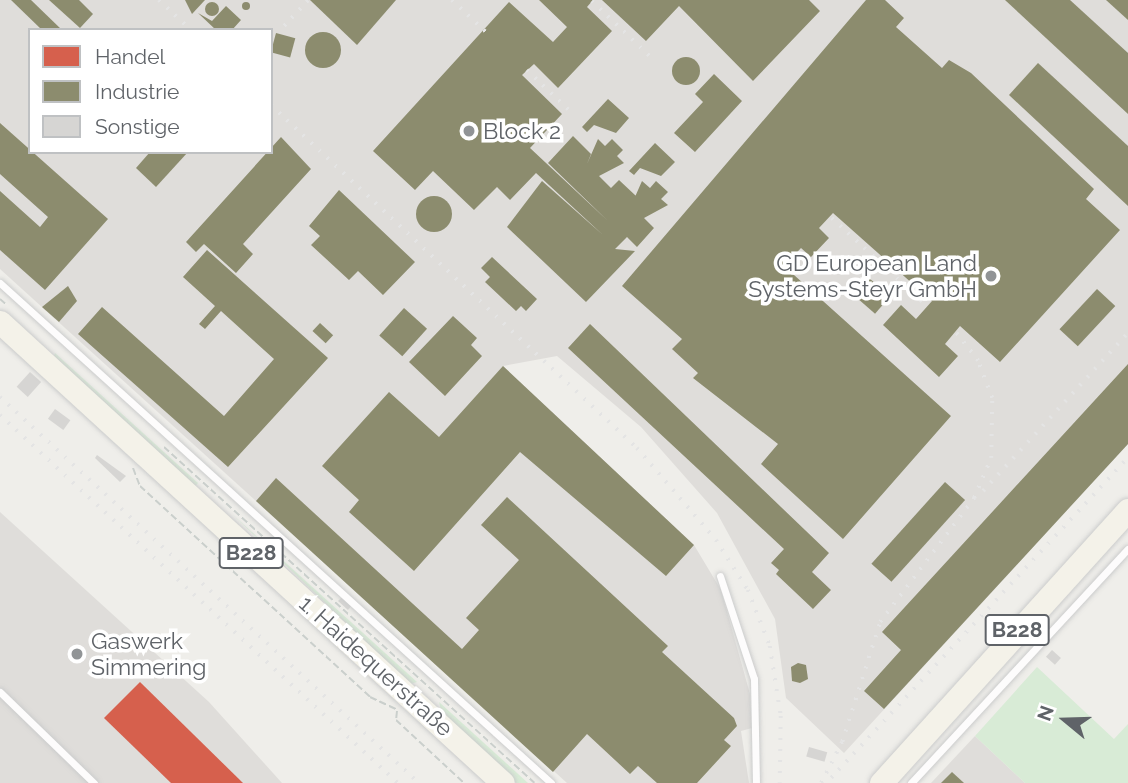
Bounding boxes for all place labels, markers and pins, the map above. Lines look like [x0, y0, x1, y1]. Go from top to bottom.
place label: Block 2 [483, 117, 561, 145]
marker: Block 2 [461, 123, 477, 139]
place label: GD European Land Systems-Steyr GmbH [748, 249, 977, 303]
marker: GD European Land Systems-Steyr GmbH [983, 268, 999, 284]
place label: Gaswerk Simmering [91, 627, 206, 681]
marker: Gaswerk Simmering [69, 646, 85, 662]

